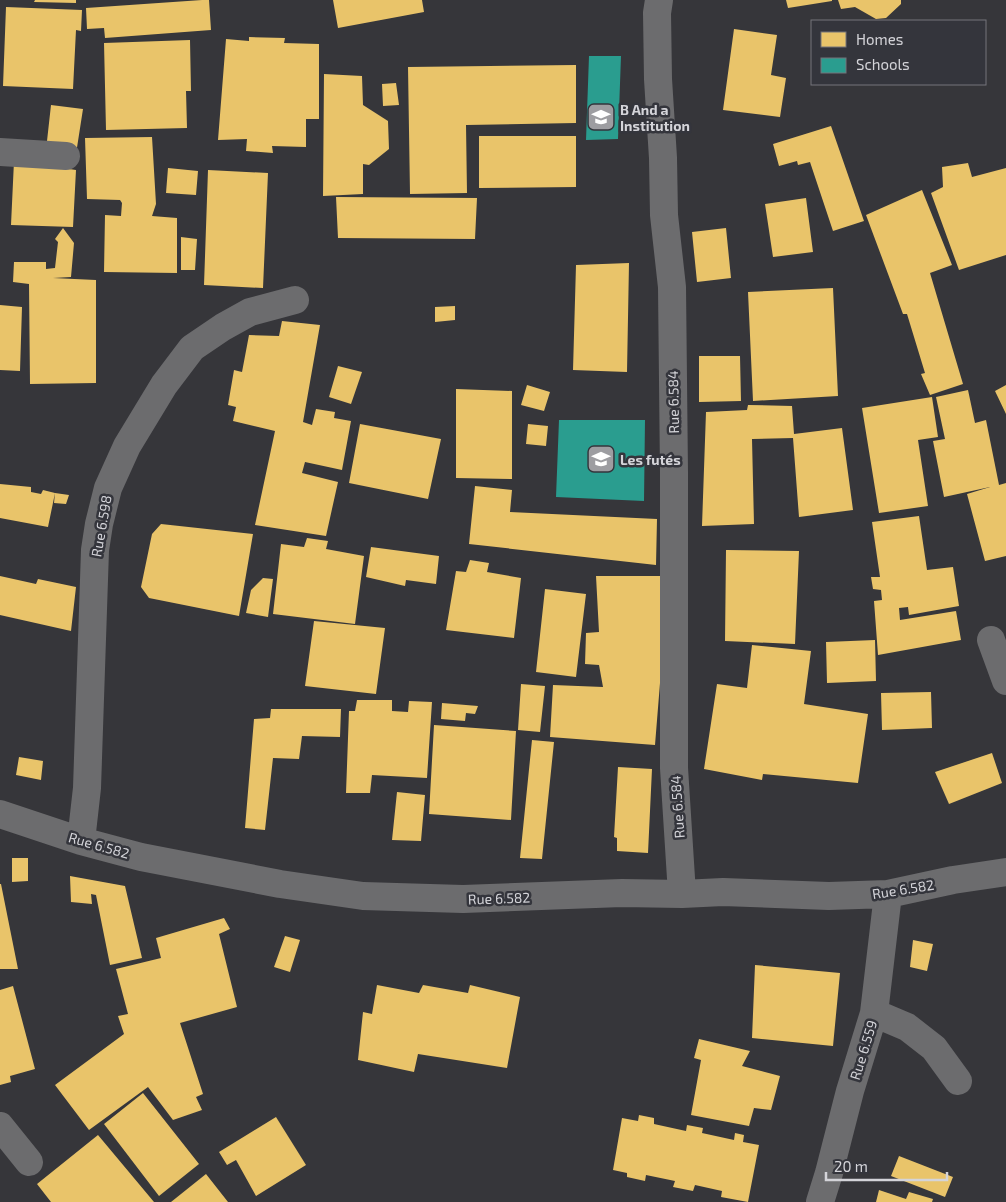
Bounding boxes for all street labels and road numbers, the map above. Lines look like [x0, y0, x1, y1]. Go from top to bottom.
street label: Rue 6.584 [664, 370, 682, 434]
street label: Rue 6.598 [87, 494, 115, 558]
street label: Rue 6.584 [666, 775, 688, 839]
street label: Rue 6.582 [67, 828, 131, 862]
street label: Rue 6.582 [871, 876, 935, 902]
street label: Rue 6.582 [468, 888, 531, 908]
street label: Rue 6.559 [846, 1018, 880, 1082]

